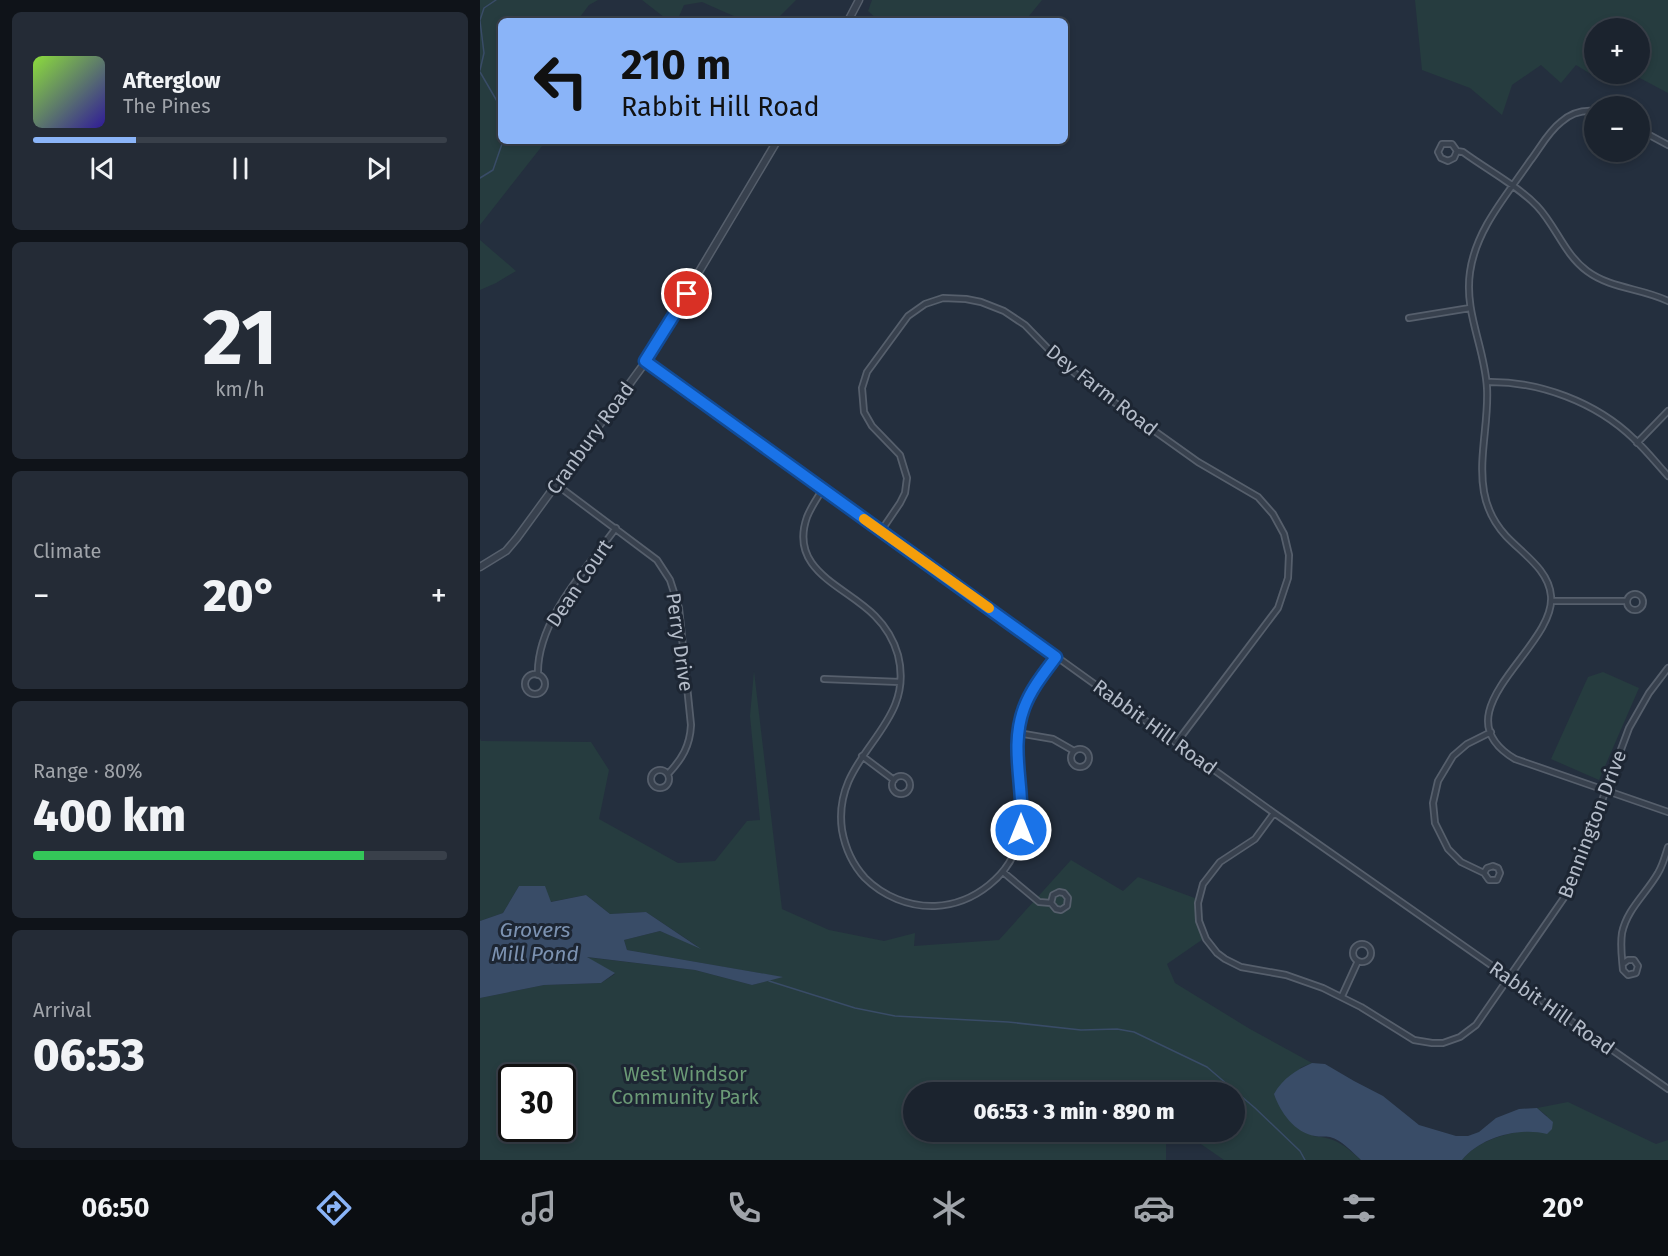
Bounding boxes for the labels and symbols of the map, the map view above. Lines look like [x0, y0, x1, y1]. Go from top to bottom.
pin [661, 268, 712, 319]
street label: Dey Farm Road [1042, 339, 1162, 441]
street label: Cranbury Road [541, 377, 639, 499]
street label: Dean Court [541, 534, 617, 631]
street label: Perry Drive [661, 591, 699, 693]
street label: Rabbit Hill Road [1088, 674, 1222, 780]
street label: Bennington Drive [1553, 747, 1631, 901]
position arrow [989, 798, 1053, 862]
water label: Grovers Mill Pond [491, 917, 579, 967]
street label: Rabbit Hill Road [1485, 956, 1619, 1060]
park label: West Windsor Community Park [611, 1062, 759, 1109]
speed limit sign: 30 [498, 1064, 576, 1142]

